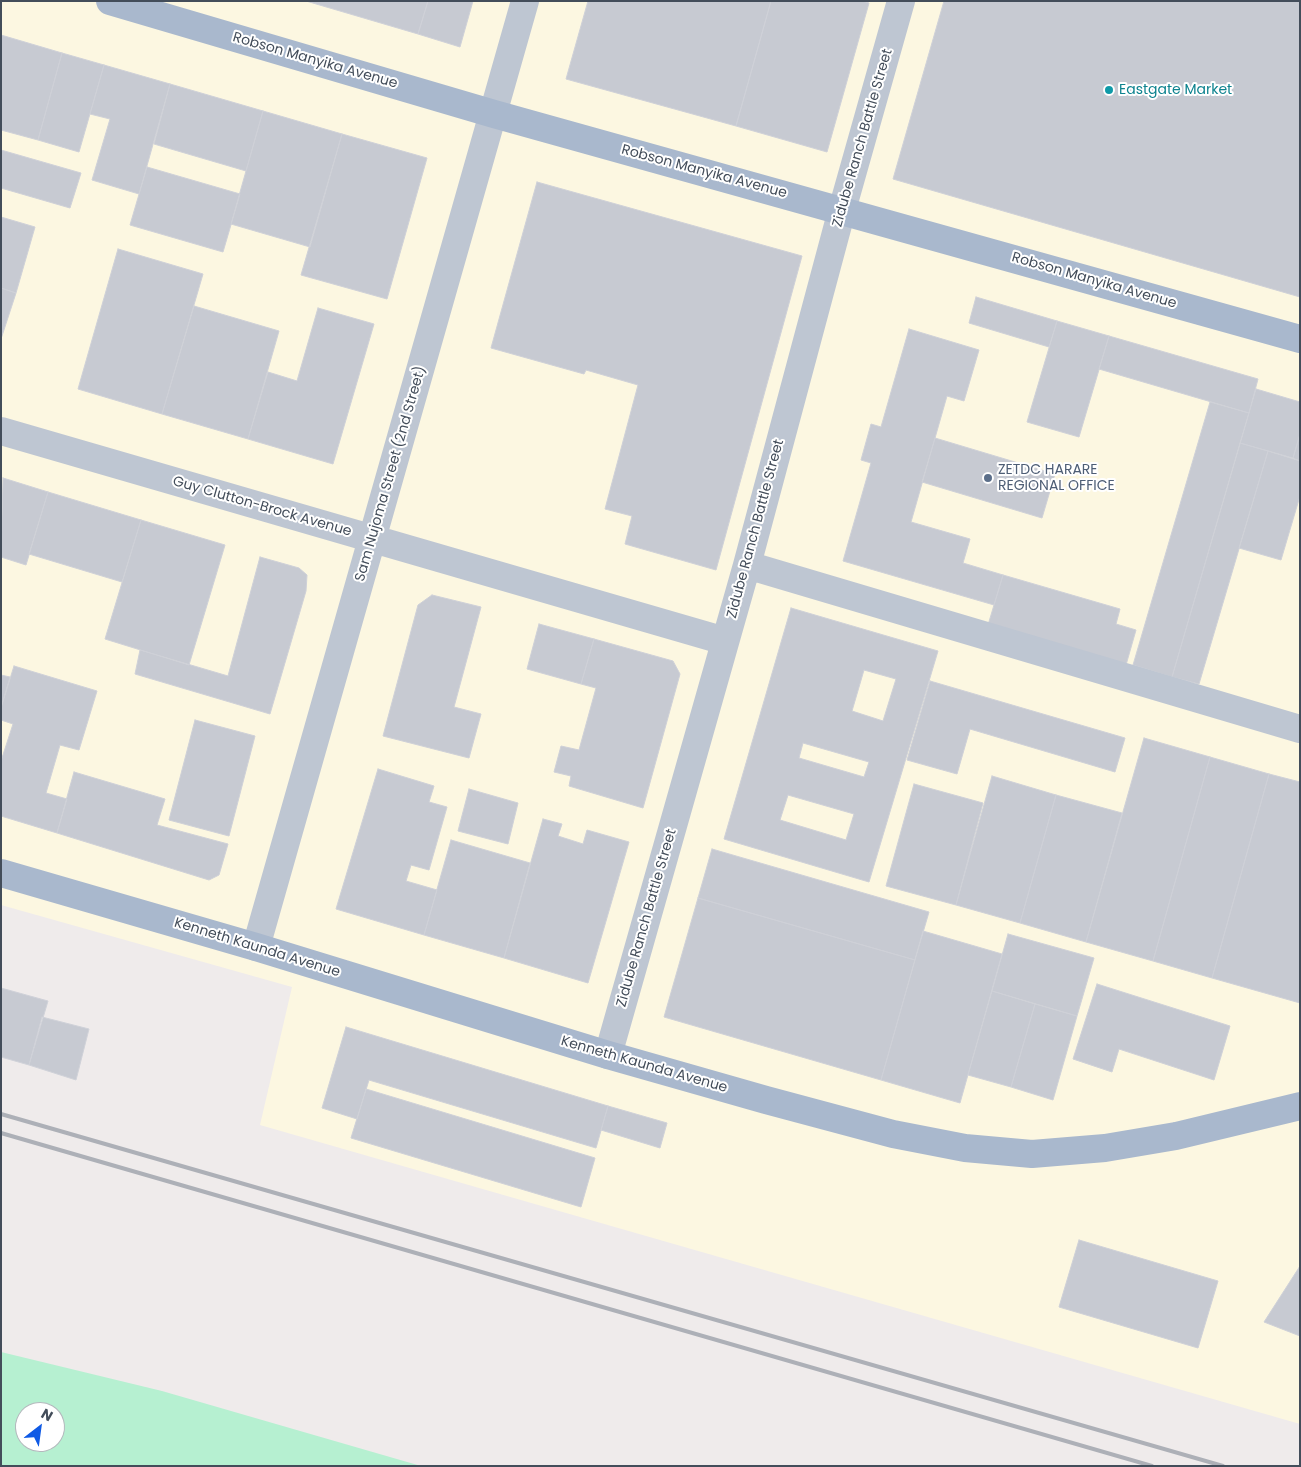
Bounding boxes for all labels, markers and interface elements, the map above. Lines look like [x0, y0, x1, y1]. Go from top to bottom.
street label: Robson Manyika Avenue [231, 29, 399, 93]
street label: Zidube Ranch Battle Street [829, 47, 897, 229]
place label: Eastgate Market [1119, 82, 1232, 98]
marker: Eastgate Market [1103, 84, 1115, 96]
street label: Robson Manyika Avenue [619, 142, 789, 202]
street label: Robson Manyika Avenue [1010, 249, 1178, 313]
street label: Sam Nujoma Street (2nd Street) [352, 364, 430, 584]
street label: Zidube Ranch Battle Street [724, 438, 788, 620]
place label: ZETDC HARARE REGIONAL OFFICE [998, 462, 1115, 494]
marker: ZETDC HARARE REGIONAL OFFICE [982, 472, 994, 484]
street label: Guy Clutton-Brock Avenue [171, 473, 353, 541]
street label: Zidube Ranch Battle Street [613, 827, 681, 1009]
street label: Kenneth Kaunda Avenue [172, 915, 342, 981]
street label: Kenneth Kaunda Avenue [559, 1033, 729, 1097]
north arrow [15, 1402, 65, 1452]
text: N [37, 1404, 57, 1426]

